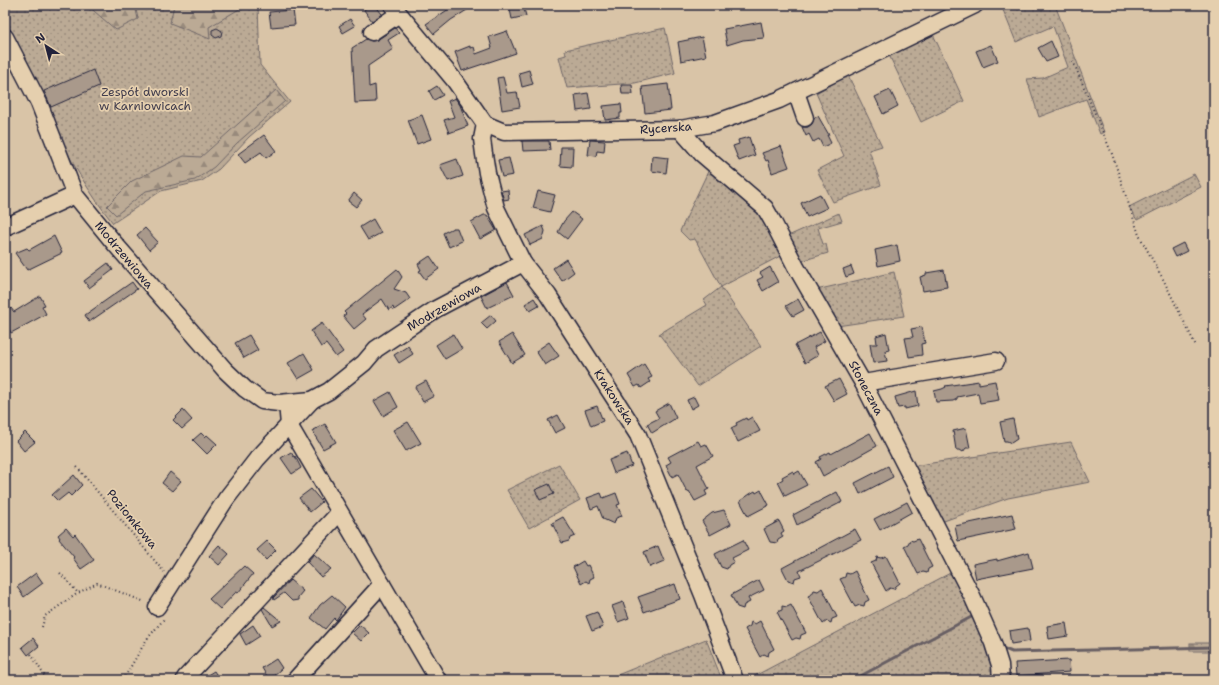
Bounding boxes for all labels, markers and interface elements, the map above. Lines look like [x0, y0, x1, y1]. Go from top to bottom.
north arrow [26, 26, 66, 66]
text: N [32, 30, 49, 47]
park label: Zespół dworski w Karniowicach [99, 84, 191, 114]
street label: Rycerska [639, 118, 693, 138]
street label: Modrzewiowa [91, 218, 157, 292]
street label: Modrzewiowa [404, 279, 485, 335]
street label: Słoneczna [845, 358, 887, 418]
street label: Krakowska [590, 366, 638, 428]
street label: Poziomkowa [103, 486, 161, 553]

